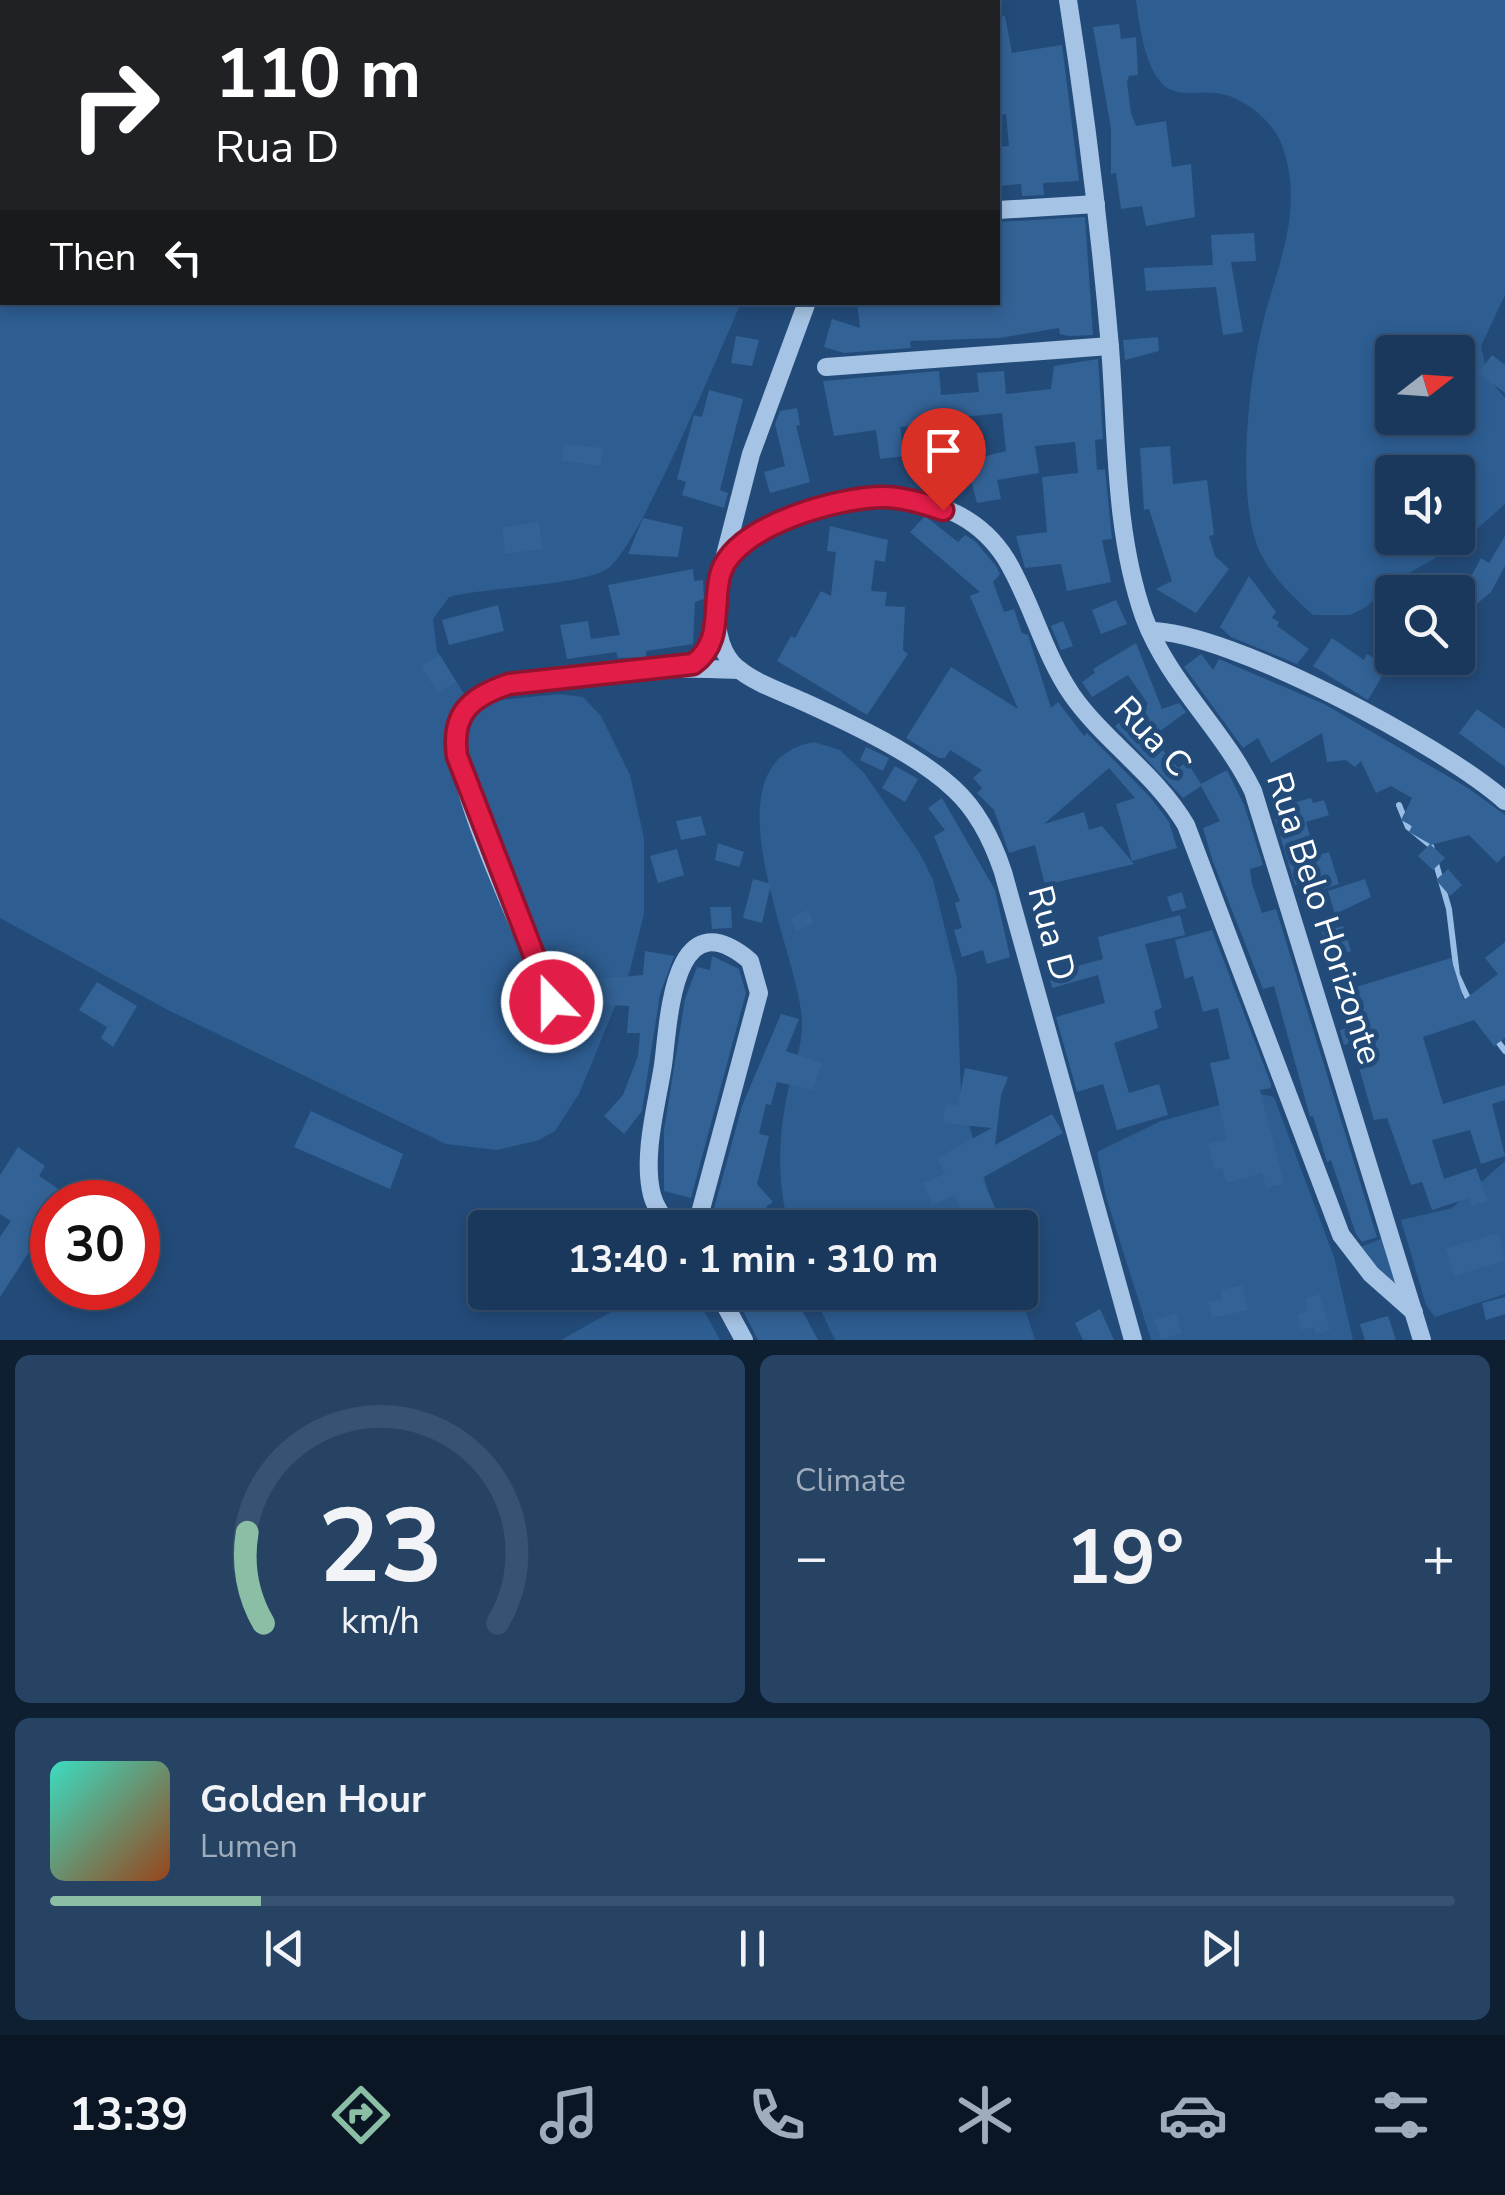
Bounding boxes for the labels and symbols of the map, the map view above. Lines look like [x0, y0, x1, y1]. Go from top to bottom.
north arrow [1375, 335, 1475, 435]
pin [901, 408, 986, 511]
street label: Rua C [1103, 686, 1202, 787]
street label: Rua Belo Horizonte [1255, 766, 1394, 1070]
street label: Rua D [1016, 880, 1087, 986]
position arrow [500, 950, 604, 1054]
speed limit sign: 30 [30, 1180, 160, 1310]

